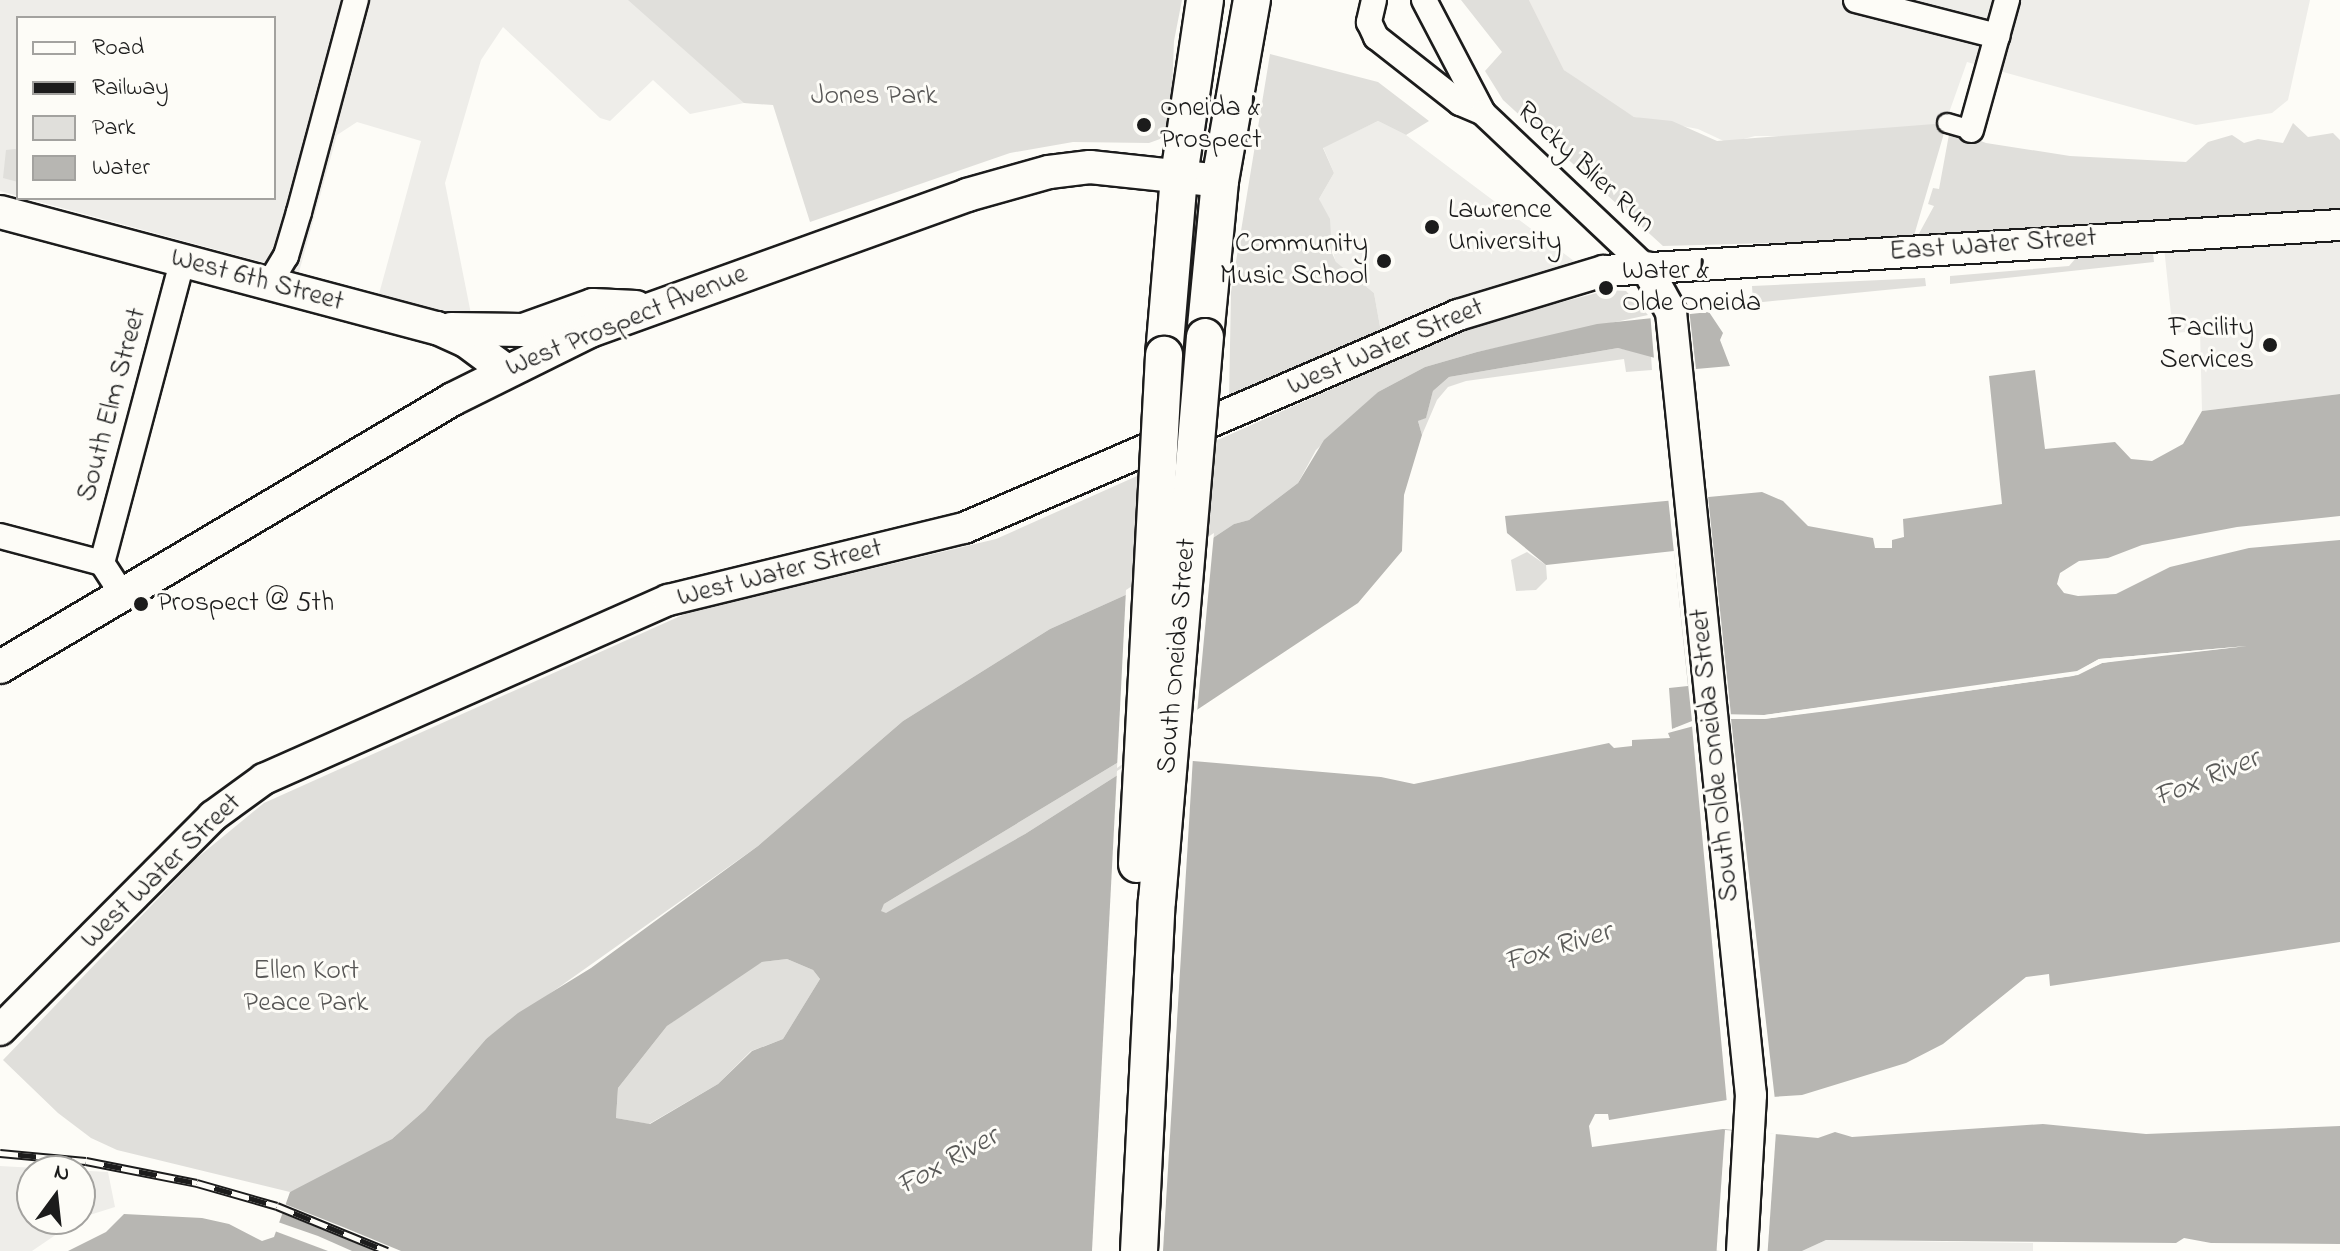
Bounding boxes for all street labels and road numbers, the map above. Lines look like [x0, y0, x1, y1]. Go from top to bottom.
street label: Rocky Blier Run [1509, 95, 1661, 241]
street label: East Water Street [1888, 222, 2098, 270]
street label: West 6th Street [167, 242, 347, 320]
street label: West Prospect Avenue [501, 258, 753, 386]
street label: West Water Street [1283, 292, 1489, 404]
street label: South Elm Street [71, 304, 155, 506]
street label: West Water Street [674, 532, 886, 616]
street label: South Oneida Street [1151, 537, 1205, 775]
street label: South Olde Oneida Street [1684, 607, 1748, 903]
street label: West Water Street [75, 787, 249, 957]

